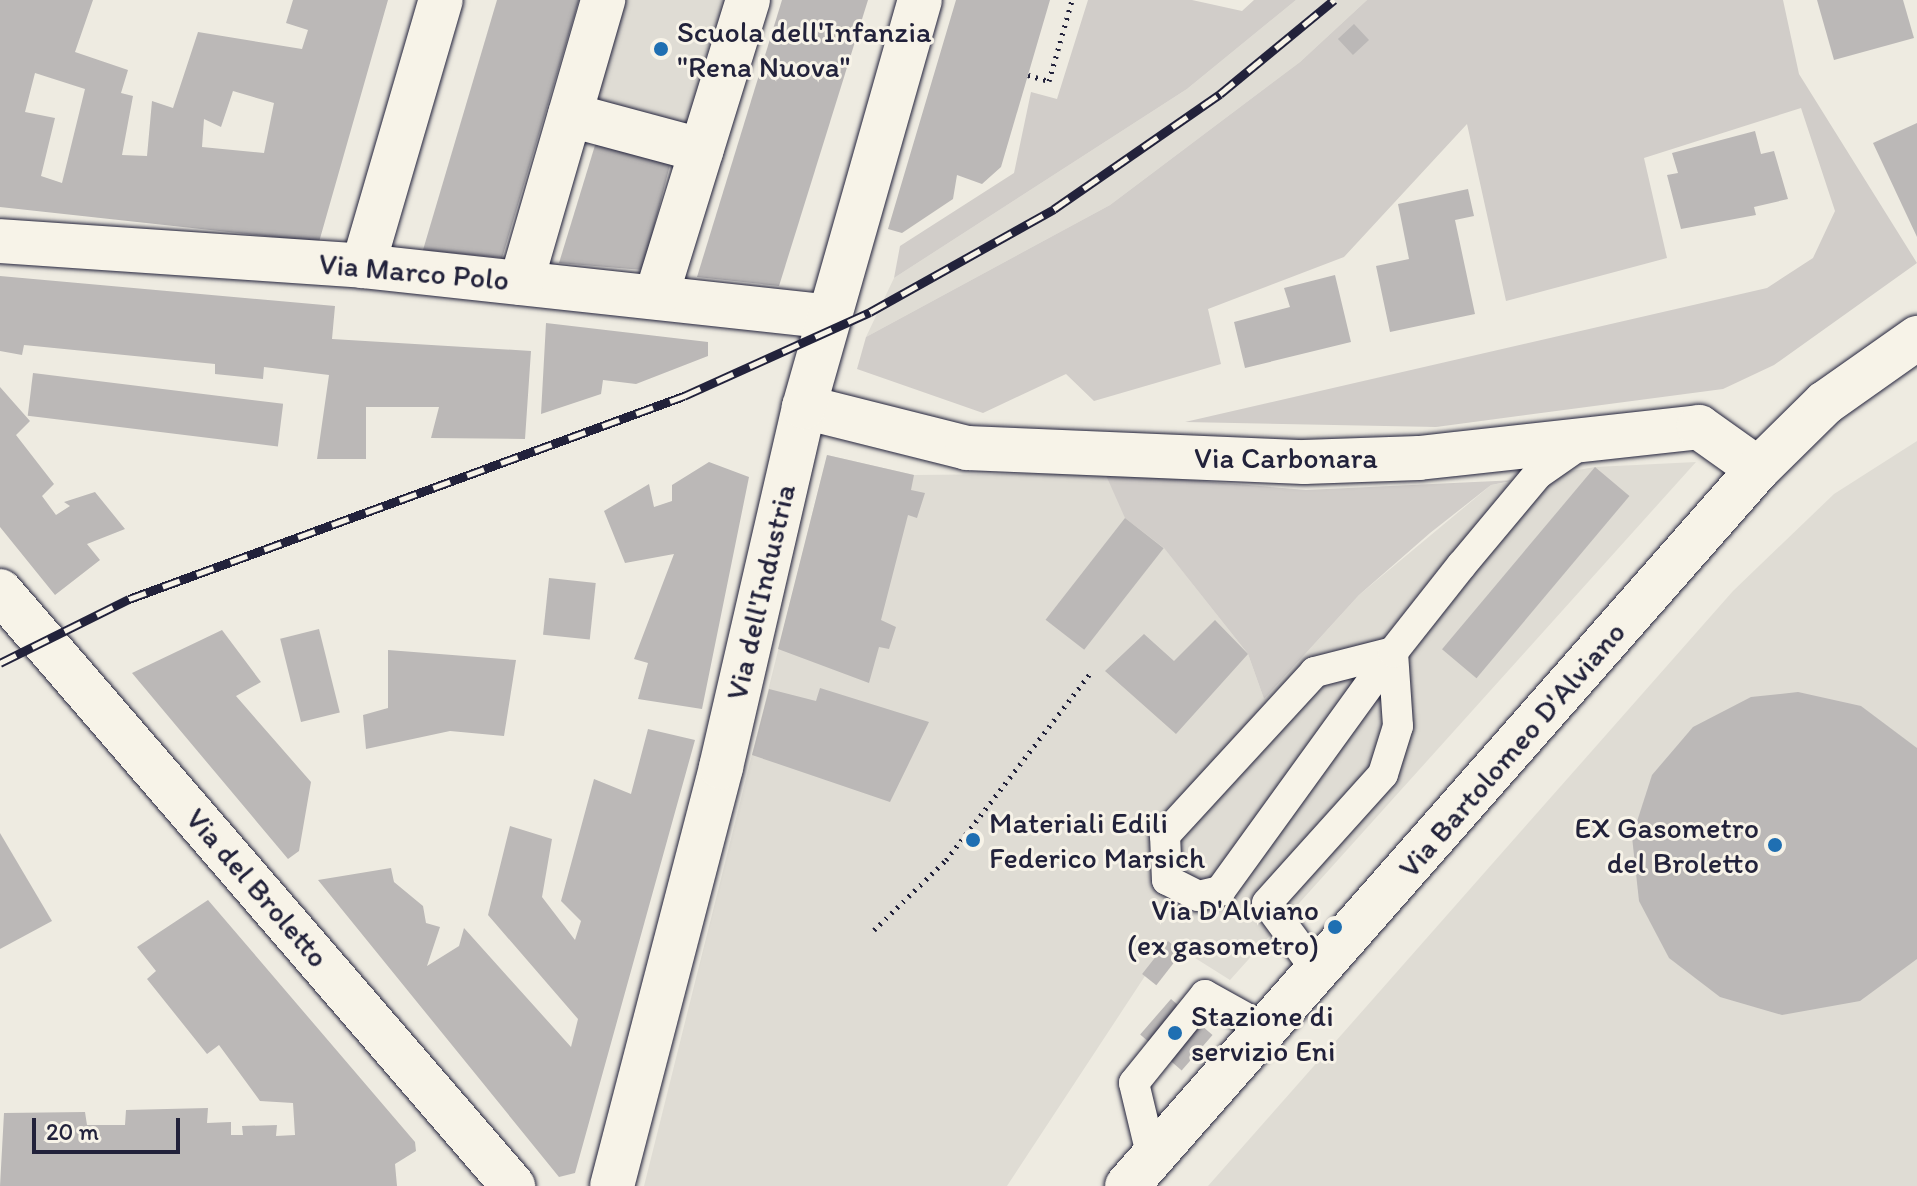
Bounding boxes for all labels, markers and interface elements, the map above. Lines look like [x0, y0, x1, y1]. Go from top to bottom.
place label: Scuola dell'Infanzia "Rena Nuova" [677, 14, 933, 84]
marker: Scuola dell'Infanzia "Rena Nuova" [652, 40, 670, 58]
street label: Via Marco Polo [318, 246, 510, 298]
street label: Via Carbonara [1194, 440, 1378, 476]
street label: Via dell'Industria [719, 481, 803, 703]
street label: Via Bartolomeo D'Alviano [1391, 615, 1633, 885]
street label: Via del Broletto [178, 801, 336, 975]
place label: Materiali Edili Federico Marsich [989, 805, 1206, 876]
place label: EX Gasometro del Broletto [1574, 810, 1759, 880]
marker: Materiali Edili Federico Marsich [964, 831, 982, 849]
marker: EX Gasometro del Broletto [1766, 836, 1784, 854]
place label: Via D'Alviano (ex gasometro) [1126, 892, 1319, 962]
marker: Via D'Alviano (ex gasometro) [1326, 918, 1344, 936]
place label: Stazione di servizio Eni [1191, 998, 1336, 1068]
marker: Stazione di servizio Eni [1166, 1024, 1184, 1042]
scale bar [36, 1102, 184, 1152]
text: 20 m [46, 1117, 99, 1146]

